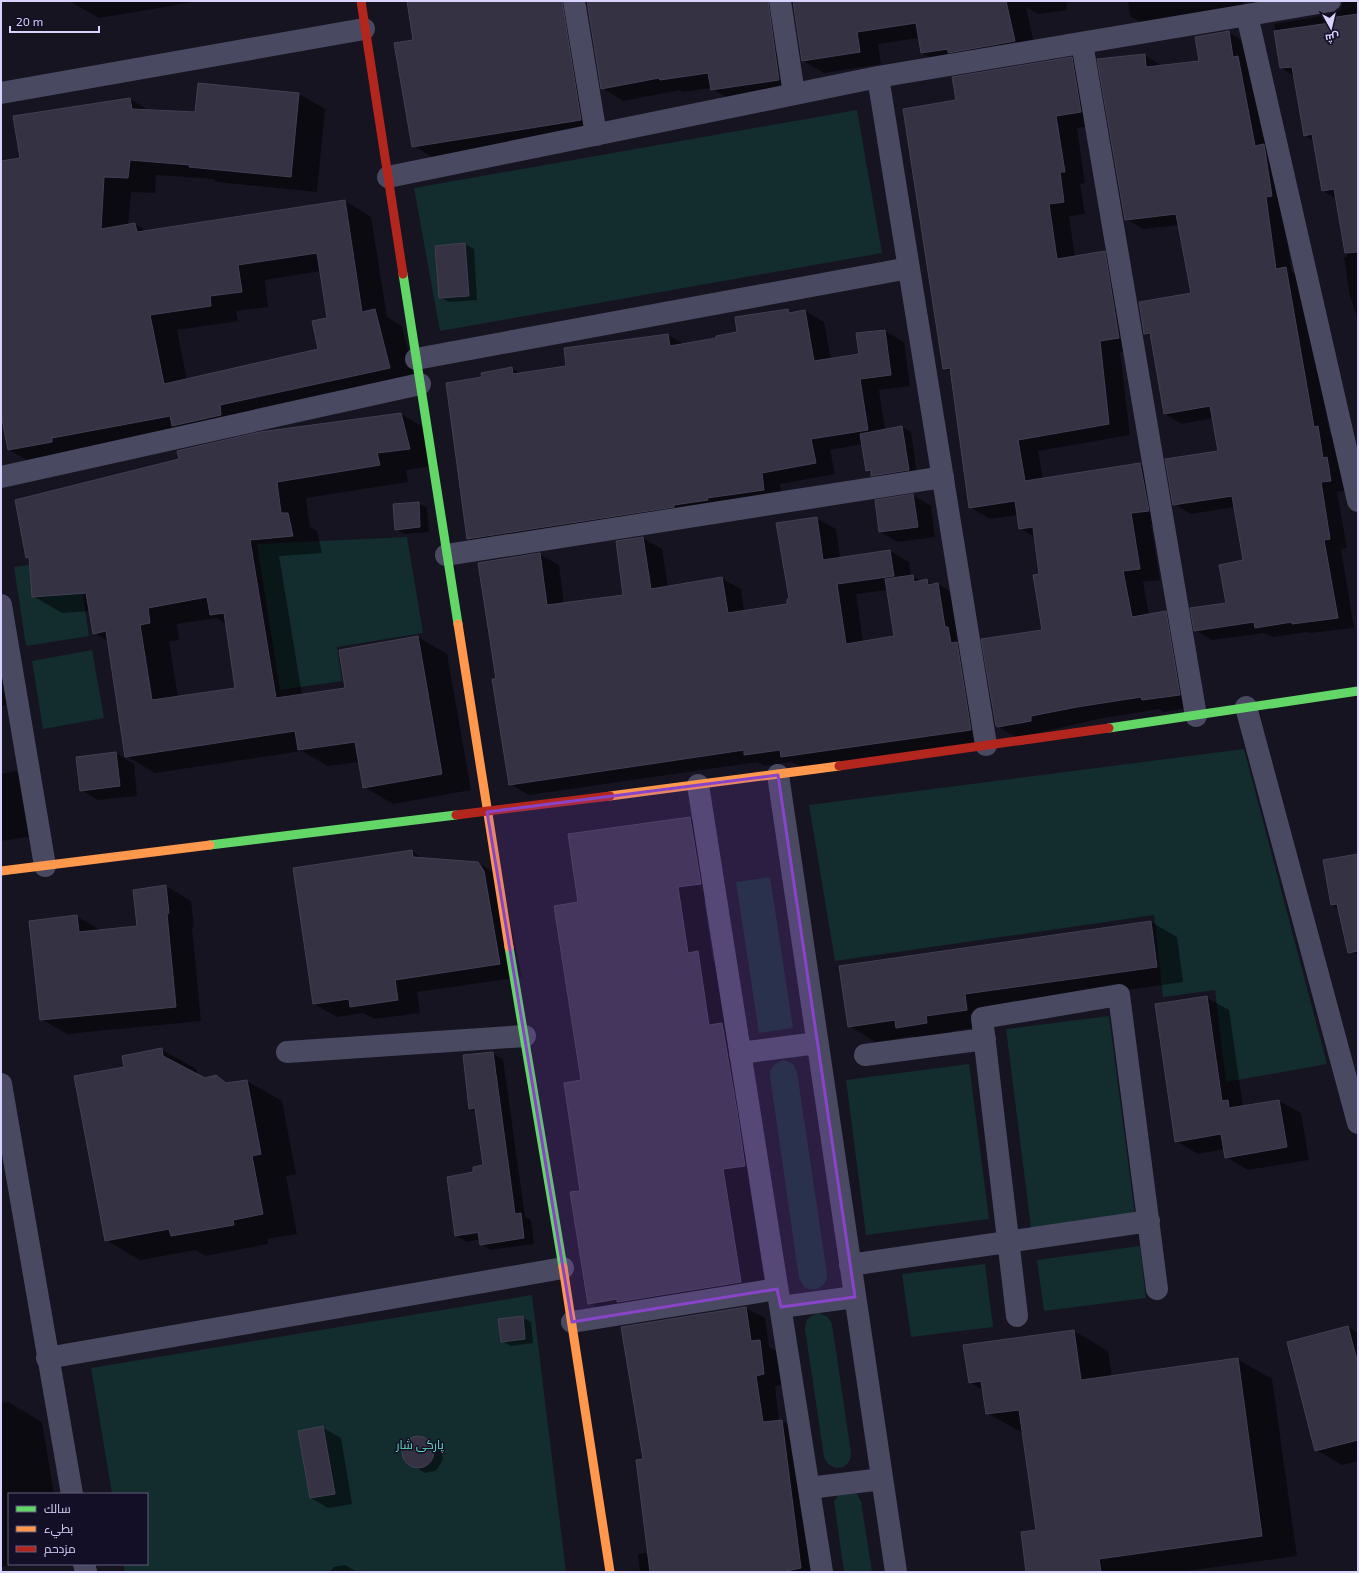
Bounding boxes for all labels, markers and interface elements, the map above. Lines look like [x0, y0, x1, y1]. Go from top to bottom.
scale bar [10, 8, 99, 34]
north arrow [1311, 8, 1351, 48]
text: 20 m [16, 14, 43, 28]
text: ش [1324, 30, 1340, 46]
park label: پاركى شار [395, 1437, 444, 1454]
legend [8, 1493, 148, 1565]
text: سالك [44, 1501, 71, 1515]
text: بطيء [44, 1521, 73, 1539]
text: مزدحم [44, 1541, 76, 1557]

